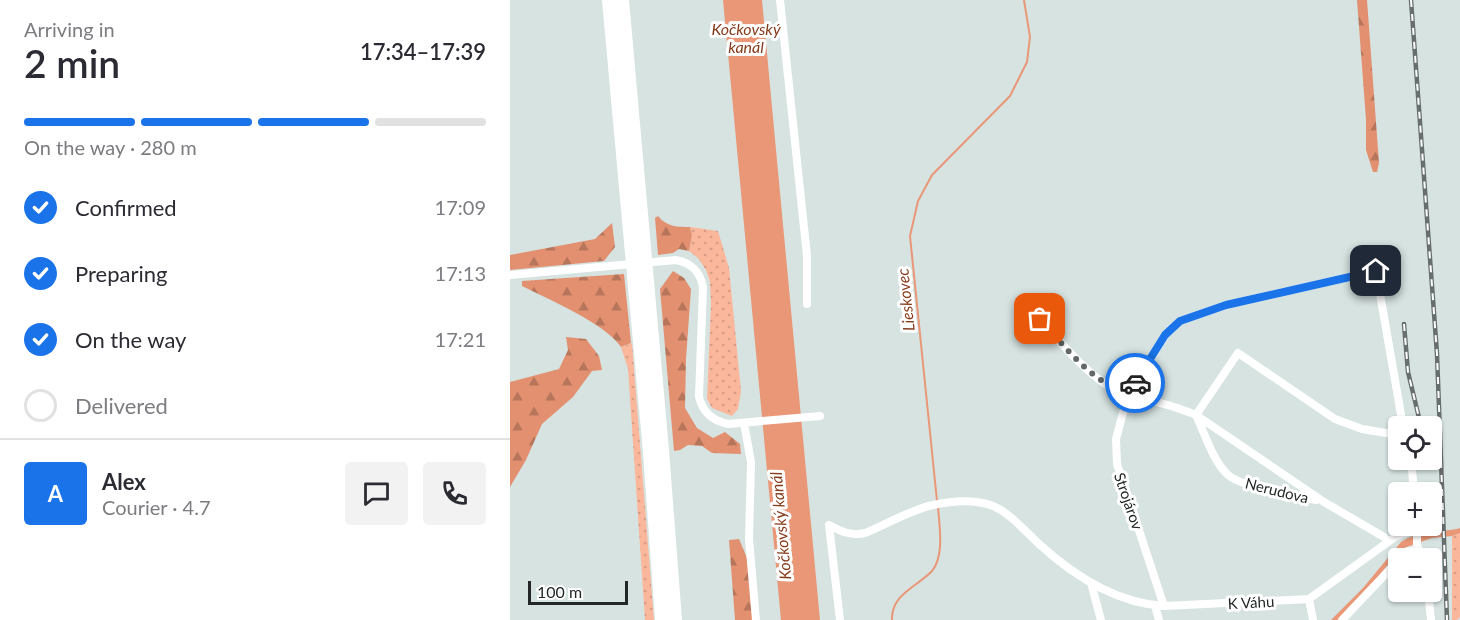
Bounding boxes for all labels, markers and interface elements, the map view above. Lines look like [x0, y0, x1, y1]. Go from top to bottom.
text: Arriving in [24, 17, 115, 41]
water label: Kočkovský kanál [711, 19, 781, 56]
text: 17:34–17:39 [360, 38, 486, 65]
text: 2 min [24, 40, 120, 86]
text: On the way · 280 m [24, 135, 197, 159]
icon: check [24, 191, 57, 224]
text: Confirmed [75, 194, 177, 221]
text: 17:09 [435, 195, 486, 219]
pin [1350, 245, 1401, 296]
icon: home [1359, 254, 1392, 287]
icon: check [24, 257, 57, 290]
text: Preparing [75, 260, 167, 287]
text: 17:13 [435, 261, 486, 285]
water label: Lieskovec [892, 268, 918, 332]
pin [1014, 293, 1065, 344]
icon: bag [1023, 302, 1056, 335]
icon: check [24, 323, 57, 356]
text: On the way [75, 326, 186, 353]
text: 17:21 [435, 327, 486, 351]
courier [1105, 353, 1165, 413]
icon: car [1119, 367, 1152, 400]
text: Delivered [75, 392, 168, 419]
map controls [1388, 416, 1442, 602]
button: locate [1388, 416, 1442, 470]
button: chat [345, 462, 408, 525]
button: phone [423, 462, 486, 525]
text: Alex [102, 468, 146, 495]
street label: Strojárov [1111, 470, 1147, 532]
water label: Kočkovský kanál [766, 471, 794, 581]
street label: Nerudova [1243, 473, 1311, 507]
text: A [48, 480, 63, 507]
button: + [1388, 482, 1442, 536]
text: Courier · 4.7 [102, 495, 211, 519]
button: − [1388, 548, 1442, 602]
scale bar [528, 578, 628, 606]
text: 100 m [537, 582, 582, 601]
street label: K Váhu [1227, 592, 1275, 612]

